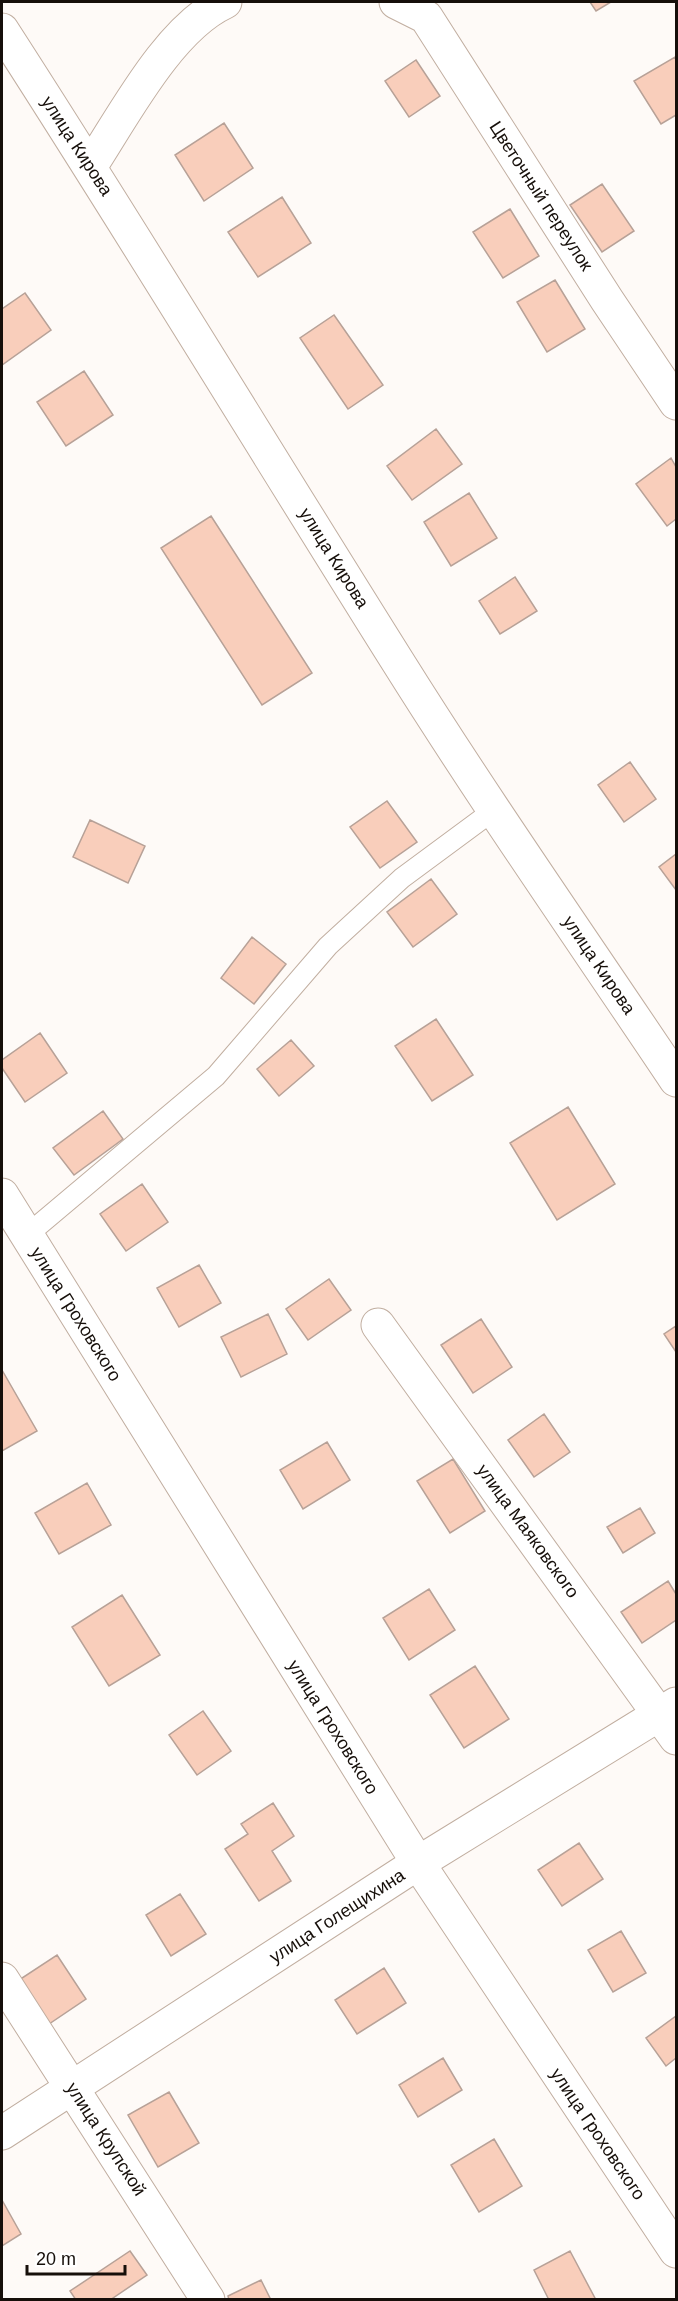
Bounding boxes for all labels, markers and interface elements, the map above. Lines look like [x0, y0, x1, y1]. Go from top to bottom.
street label: улица Кирова [37, 93, 117, 200]
street label: Цветочный переулок [485, 118, 597, 274]
street label: улица Кирова [295, 504, 373, 613]
street label: улица Кирова [559, 912, 640, 1019]
street label: улица Гроховского [27, 1243, 125, 1385]
street label: улица Маяковского [473, 1460, 583, 1602]
street label: улица Гроховского [284, 1656, 382, 1798]
street label: улица Голещихина [266, 1864, 409, 1967]
street label: улица Гроховского [547, 2064, 649, 2204]
street label: улица Крупской [62, 2079, 150, 2199]
scale bar [27, 2238, 124, 2276]
text: 20 m [36, 2249, 76, 2269]

